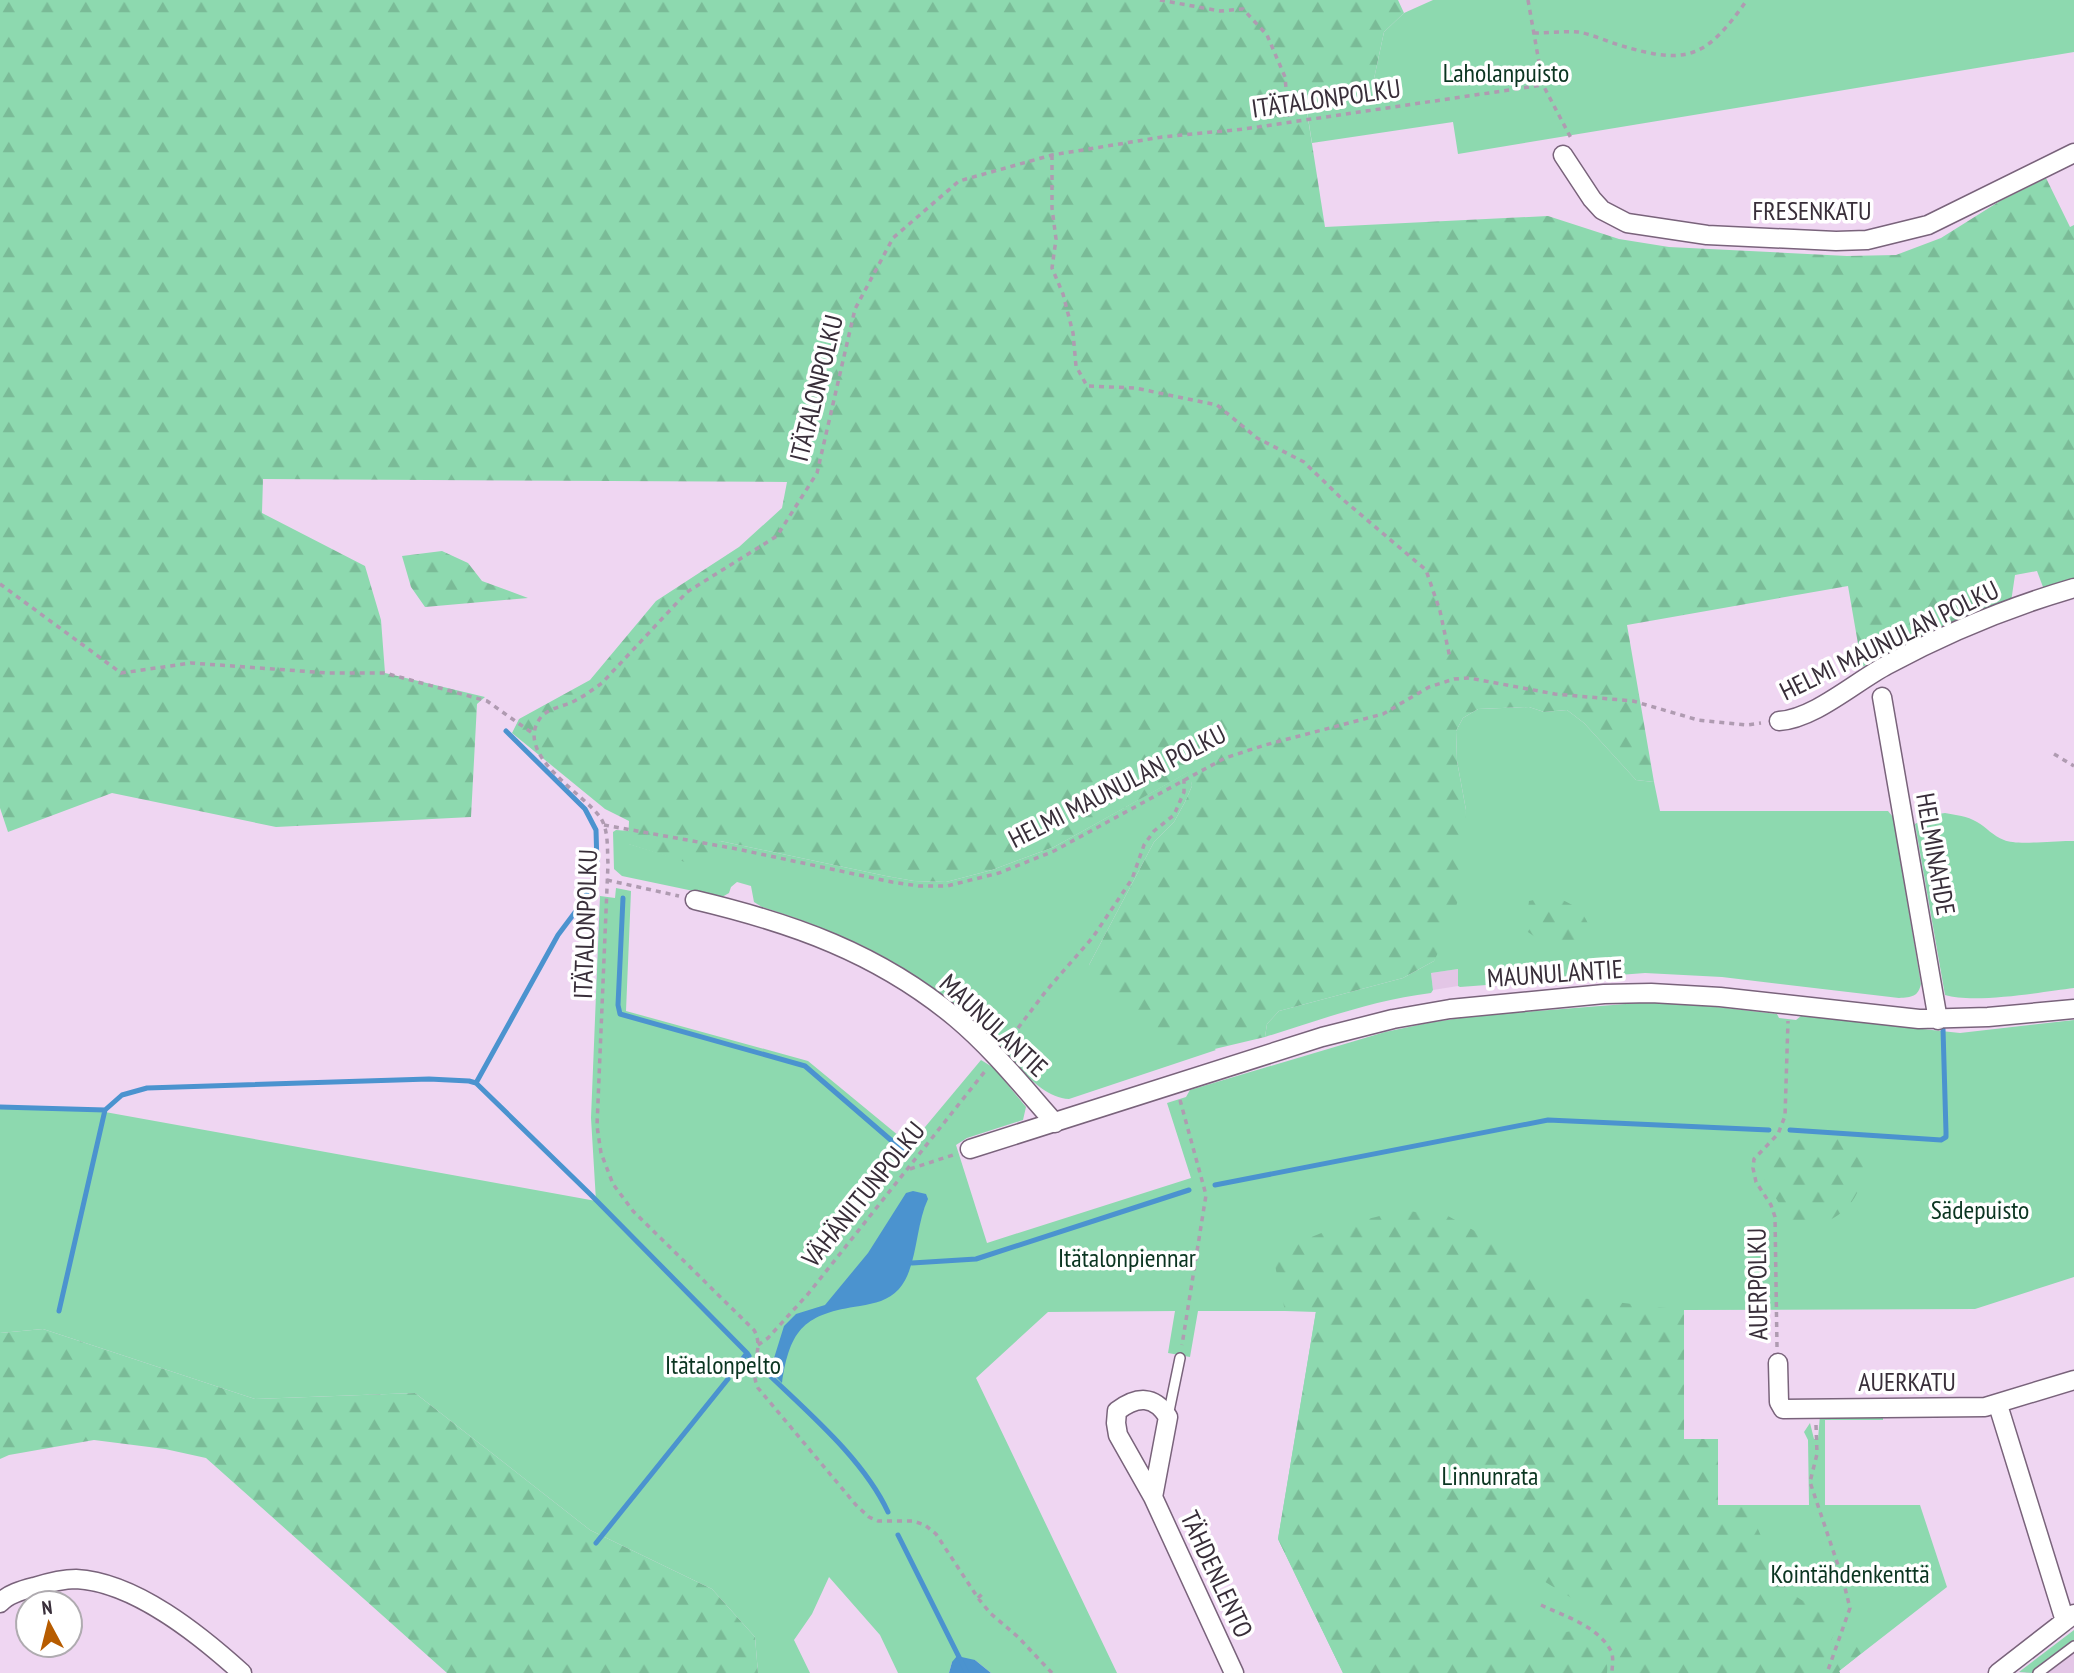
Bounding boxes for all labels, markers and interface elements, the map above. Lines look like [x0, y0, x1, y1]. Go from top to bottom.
park label: Laholanpuisto [1443, 56, 1569, 89]
street label: ITÄTALONPOLKU [1249, 71, 1403, 125]
street label: FRESENKATU [1753, 194, 1871, 227]
street label: ITÄTALONPOLKU [782, 311, 850, 465]
street label: HELMI MAUNULAN POLKU [1774, 573, 2004, 707]
street label: HELMI MAUNULAN POLKU [1003, 717, 1231, 855]
street label: HELMINAHDE [1909, 790, 1963, 918]
street label: ITÄTALONPOLKU [566, 848, 604, 1000]
street label: MAUNULANTIE [1486, 952, 1624, 994]
street label: MAUNULANTIE [933, 967, 1055, 1083]
street label: VÄHÄNIITUNPOLKU [794, 1115, 932, 1274]
park label: Sädepuisto [1931, 1193, 2029, 1226]
street label: AUERPOLKU [1740, 1228, 1774, 1340]
park label: Itätalonpiennar [1058, 1241, 1196, 1274]
park label: Itätalonpelto [665, 1348, 781, 1381]
street label: AUERKATU [1858, 1365, 1956, 1398]
park label: Linnunrata [1441, 1459, 1539, 1492]
street label: TÄHDENLENTO [1173, 1505, 1261, 1643]
park label: Kointähdenkenttä [1770, 1557, 1930, 1590]
north arrow [14, 1589, 84, 1659]
text: N [40, 1595, 53, 1620]

